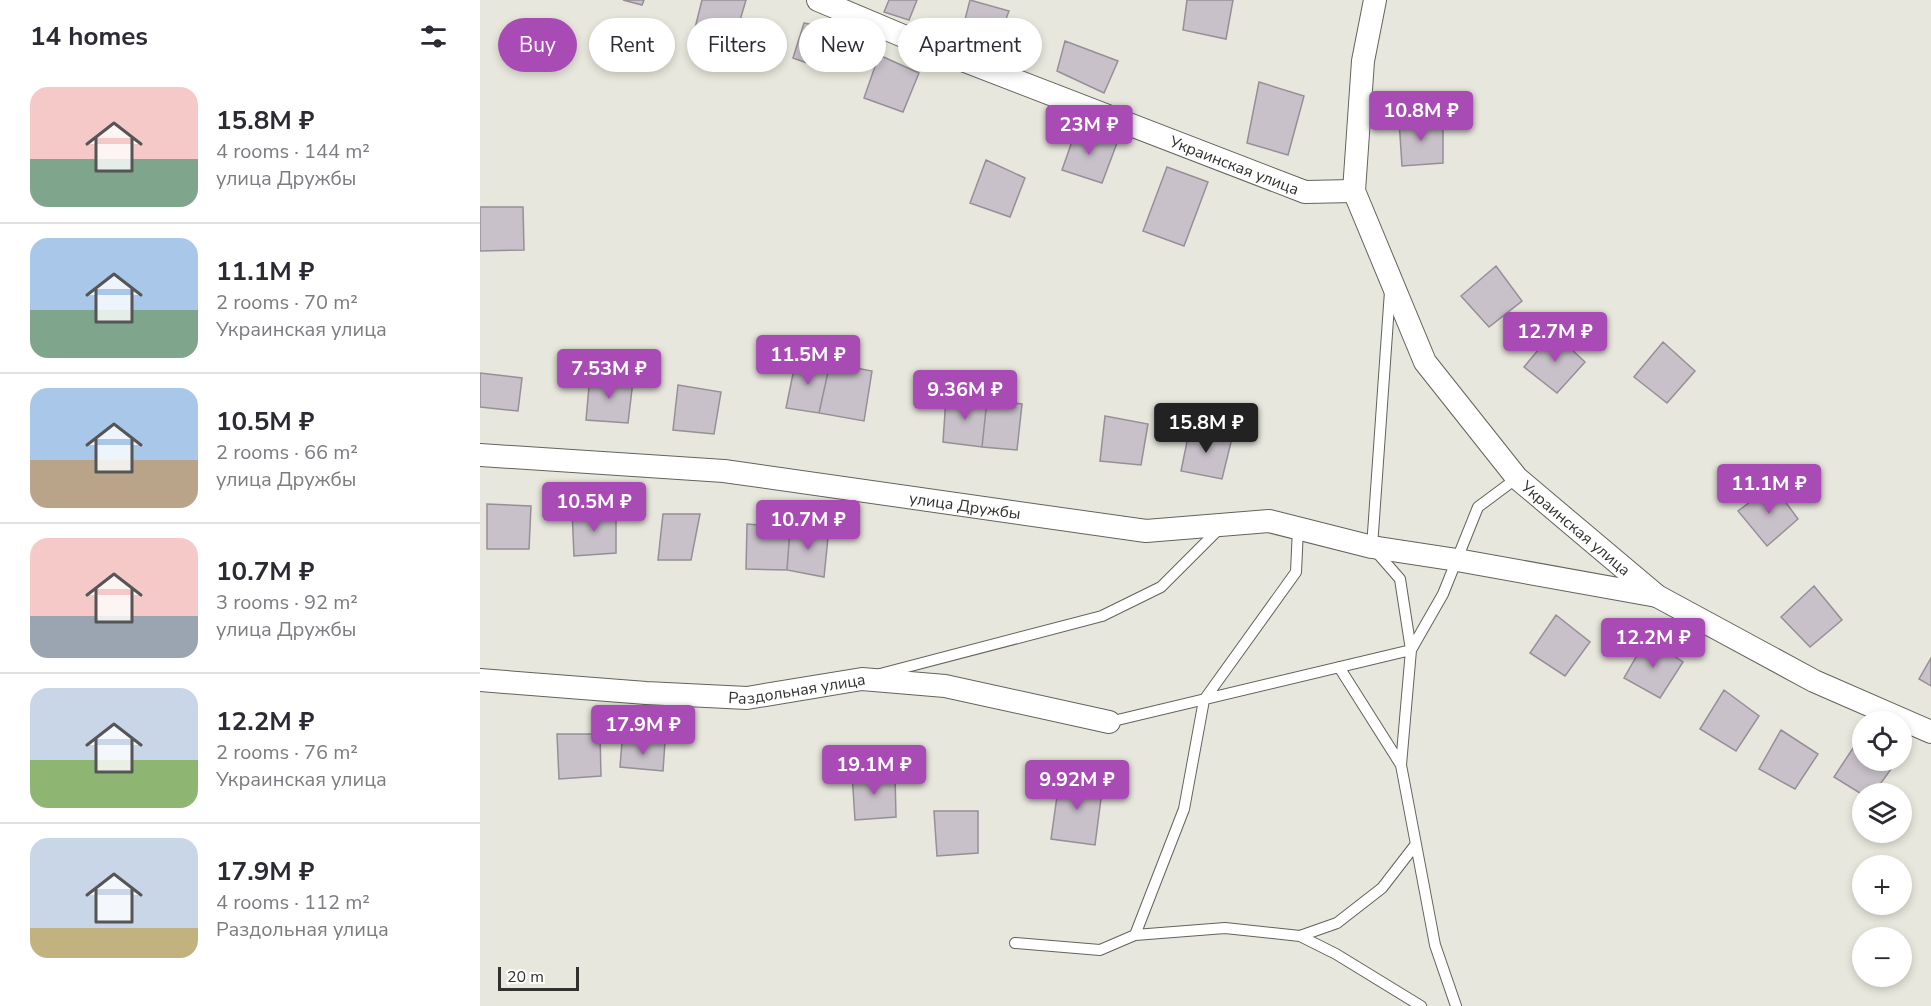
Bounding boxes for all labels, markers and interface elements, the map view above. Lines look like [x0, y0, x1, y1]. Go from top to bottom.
chip: Buy [498, 18, 577, 72]
chip: Rent [589, 18, 675, 72]
chip: Filters [687, 18, 787, 72]
chip: New [799, 18, 886, 72]
chip: Apartment [898, 18, 1042, 72]
text: 14 homes [30, 19, 148, 54]
icon: filters [417, 20, 450, 53]
pin: 10.8M ₽ [1366, 91, 1476, 142]
text: 10.8M ₽ [1383, 97, 1459, 124]
text: 15.8M ₽ [216, 103, 314, 138]
pin: 23M ₽ [1047, 105, 1131, 156]
icon: home [78, 111, 150, 183]
text: 23M ₽ [1060, 111, 1118, 138]
street label: Украинская улица [1165, 131, 1302, 201]
text: 4 rooms · 144 m² [216, 138, 370, 165]
text: улица Дружбы [216, 165, 356, 192]
text: 11.1M ₽ [216, 254, 314, 289]
icon: home [78, 262, 150, 334]
text: 2 rooms · 70 m² [216, 289, 358, 316]
pin: 12.7M ₽ [1500, 312, 1610, 363]
text: Украинская улица [216, 316, 387, 343]
text: 12.7M ₽ [1517, 318, 1593, 345]
pin: 11.5M ₽ [753, 335, 863, 386]
text: 11.5M ₽ [770, 341, 846, 368]
pin: 7.53M ₽ [554, 349, 664, 400]
text: 7.53M ₽ [571, 355, 647, 382]
pin: 9.36M ₽ [910, 370, 1020, 421]
text: 9.36M ₽ [927, 376, 1003, 403]
pin: 15.8M ₽ [1151, 403, 1261, 454]
text: 10.5M ₽ [216, 404, 314, 439]
text: 15.8M ₽ [1168, 409, 1244, 436]
icon: home [78, 412, 150, 484]
text: 2 rooms · 66 m² [216, 439, 358, 466]
pin: 11.1M ₽ [1714, 464, 1824, 515]
text: улица Дружбы [216, 466, 356, 493]
text: 11.1M ₽ [1731, 470, 1807, 497]
street label: Украинская улица [1515, 475, 1635, 581]
pin: 10.5M ₽ [539, 482, 649, 533]
street label: улица Дружбы [908, 487, 1022, 525]
text: 10.5M ₽ [556, 488, 632, 515]
pin: 10.7M ₽ [753, 500, 863, 551]
text: 10.7M ₽ [770, 506, 846, 533]
text: 10.7M ₽ [216, 554, 314, 589]
icon: home [78, 562, 150, 634]
text: 3 rooms · 92 m² [216, 589, 358, 616]
text: улица Дружбы [216, 616, 356, 643]
pin: 12.2M ₽ [1598, 618, 1708, 669]
text: 12.2M ₽ [1615, 624, 1691, 651]
street label: Раздольная улица [728, 669, 867, 710]
text: 12.2M ₽ [216, 704, 314, 739]
pin: 17.9M ₽ [588, 705, 698, 756]
text: 17.9M ₽ [605, 711, 681, 738]
map controls [1852, 711, 1912, 987]
button: locate [1852, 711, 1912, 771]
icon: home [78, 712, 150, 784]
text: 2 rooms · 76 m² [216, 739, 358, 766]
pin: 19.1M ₽ [819, 745, 929, 796]
text: 19.1M ₽ [836, 751, 912, 778]
pin: 9.92M ₽ [1022, 760, 1132, 811]
text: Украинская улица [216, 766, 387, 793]
text: 9.92M ₽ [1039, 766, 1115, 793]
button: layers [1852, 783, 1912, 843]
text: 17.9M ₽ [216, 854, 314, 889]
button: + [1852, 855, 1912, 915]
icon: home [78, 862, 150, 934]
text: 4 rooms · 112 m² [216, 889, 370, 916]
text: Раздольная улица [216, 916, 389, 943]
button: − [1852, 927, 1912, 987]
scale bar [498, 964, 579, 992]
text: 20 m [507, 966, 544, 988]

